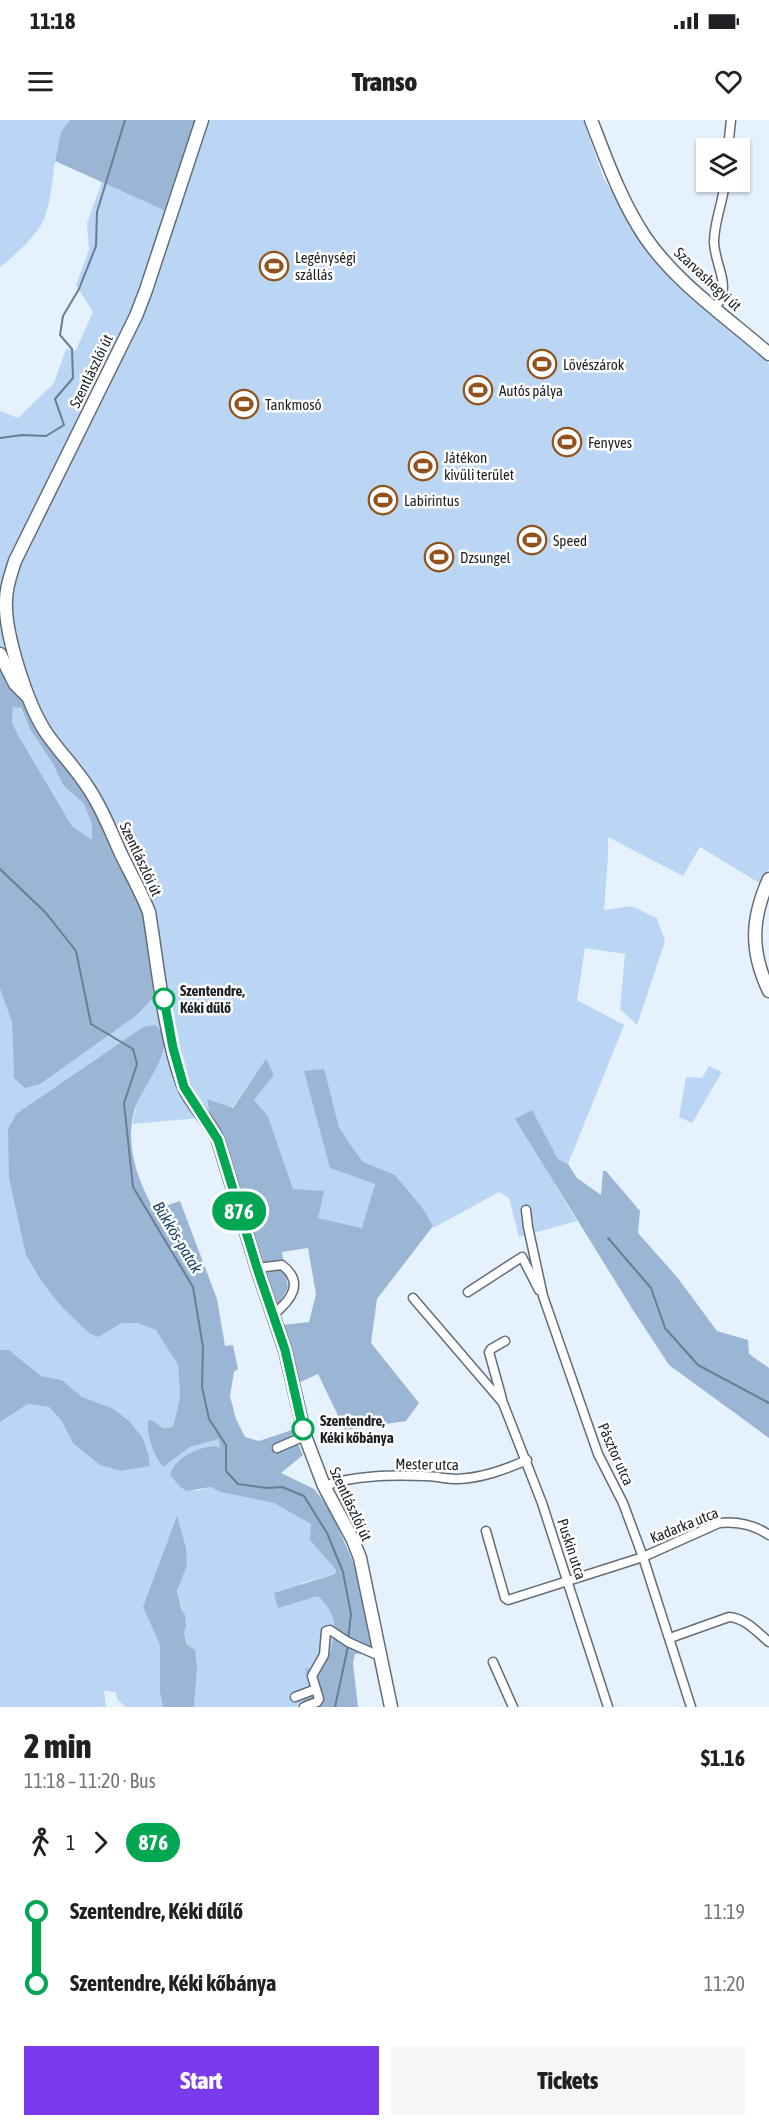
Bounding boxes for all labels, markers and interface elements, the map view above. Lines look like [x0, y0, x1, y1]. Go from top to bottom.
text: 11:18 [30, 8, 75, 34]
icon: menu [24, 65, 57, 98]
icon: heart [712, 65, 745, 98]
text: Transo [352, 66, 417, 97]
map controls [696, 138, 750, 192]
button: layers [696, 138, 750, 192]
street label: Szarvashegyi út [671, 244, 745, 314]
place label: Legénységi szállás [295, 249, 356, 283]
sports icon: Legénységi szállás [258, 250, 290, 282]
street label: Szentlászlói út [66, 332, 116, 410]
sports icon: Lövészárok [526, 348, 558, 380]
place label: Lövészárok [563, 356, 625, 373]
sports icon: Autós pálya [462, 374, 494, 406]
place label: Autós pálya [499, 382, 563, 399]
sports icon: Tankmosó [228, 388, 260, 420]
place label: Tankmosó [265, 396, 322, 413]
sports icon: Fenyves [551, 426, 583, 458]
place label: Fenyves [588, 434, 632, 451]
place label: Játékon kívüli terület [444, 449, 514, 483]
sports icon: Játékon kívüli terület [407, 450, 439, 482]
sports icon: Labirintus [367, 484, 399, 516]
place label: Labirintus [404, 492, 459, 509]
sports icon: Speed [516, 524, 548, 556]
place label: Speed [553, 532, 587, 549]
sports icon: Dzsungel [423, 541, 455, 573]
place label: Dzsungel [460, 549, 511, 566]
street label: Szentlászlói út [116, 819, 166, 899]
place label: Szentendre, Kéki dűlő [180, 982, 245, 1016]
marker: Szentendre, Kéki dűlő [153, 988, 175, 1010]
line badge: 876 [204, 1192, 274, 1230]
water label: Bükkös-patak [149, 1198, 207, 1277]
text: 876 [224, 1199, 254, 1223]
place label: Szentendre, Kéki kőbánya [320, 1412, 394, 1446]
marker: Szentendre, Kéki kőbánya [292, 1418, 314, 1440]
street label: Pásztor utca [595, 1420, 637, 1488]
street label: Mester utca [395, 1455, 459, 1473]
street label: Szentlászlói út [326, 1464, 376, 1544]
street label: Kadarka utca [647, 1504, 721, 1546]
street label: Puskin utca [554, 1517, 590, 1581]
text: 2 min [24, 1727, 91, 1765]
text: $1.16 [701, 1745, 745, 1771]
text: 11:18 – 11:20 · Bus [24, 1769, 156, 1792]
icon: walk [24, 1826, 57, 1859]
icon: forward [84, 1826, 117, 1859]
text: 876 [138, 1830, 168, 1854]
text: 1 [66, 1831, 75, 1854]
text: Szentendre, Kéki dűlő [70, 1898, 243, 1924]
text: 11:19 [704, 1900, 745, 1923]
text: Szentendre, Kéki kőbánya [70, 1970, 276, 1996]
text: 11:20 [704, 1972, 745, 1995]
button: Start [24, 2046, 379, 2115]
button: Tickets [391, 2046, 745, 2115]

